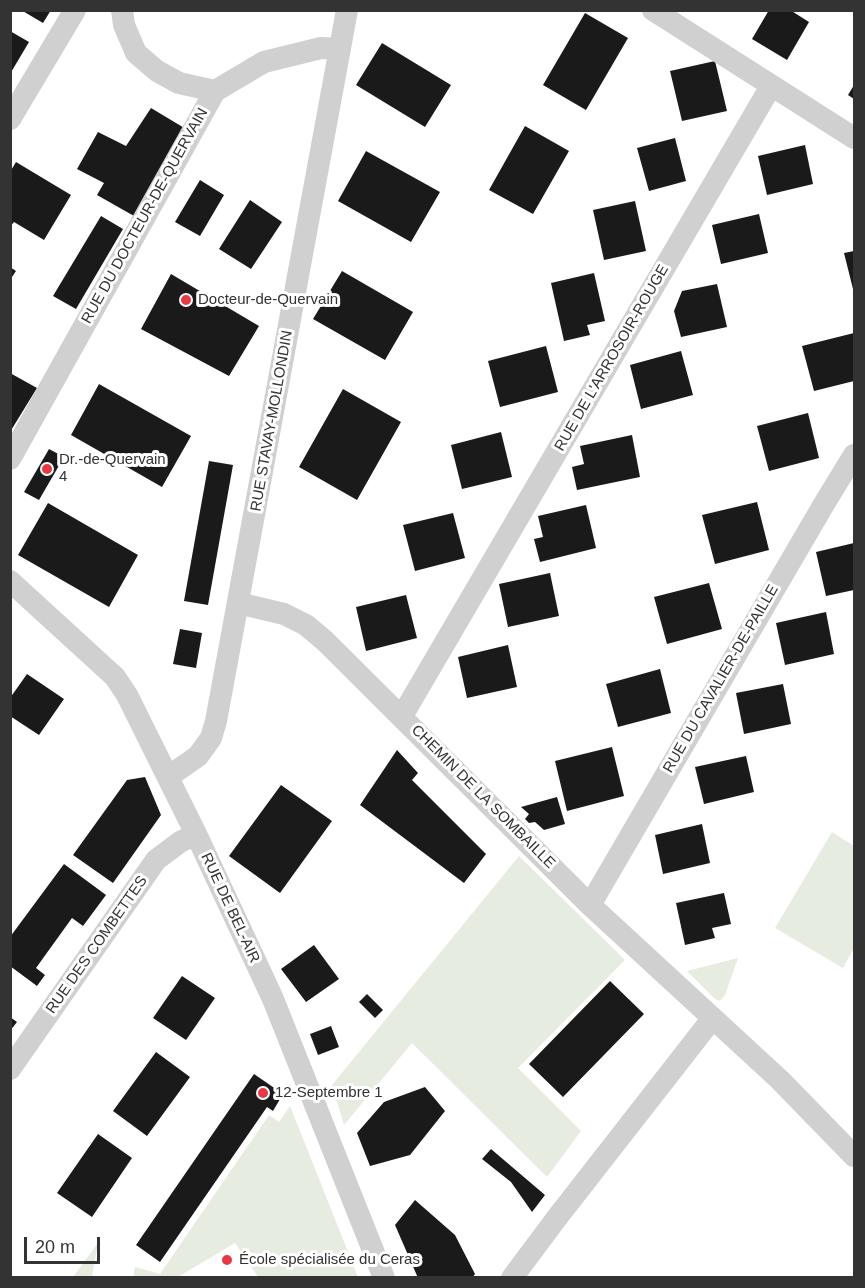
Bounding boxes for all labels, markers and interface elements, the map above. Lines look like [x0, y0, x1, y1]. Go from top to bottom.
street label: RUE DU DOCTEUR-DE-QUERVAIN [78, 105, 212, 327]
street label: RUE DE L'ARROSOIR-ROUGE [551, 262, 673, 454]
place label: Docteur-de-Quervain [198, 291, 338, 309]
marker: Docteur-de-Quervain [179, 293, 193, 307]
street label: RUE STAVAY-MOLLONDIN [247, 329, 297, 513]
place label: Dr.-de-Quervain 4 [59, 451, 166, 486]
marker: Dr.-de-Quervain 4 [40, 462, 54, 476]
street label: RUE DU CAVALIER-DE-PAILLE [660, 582, 782, 776]
street label: CHEMIN DE LA SOMBAILLE [407, 721, 559, 873]
street label: RUE DE BEL-AIR [197, 850, 263, 966]
street label: RUE DES COMBETTES [43, 873, 151, 1017]
place label: 12-Septembre 1 [275, 1084, 383, 1102]
marker: 12-Septembre 1 [256, 1086, 270, 1100]
scale bar [27, 1225, 104, 1263]
text: 20 m [35, 1237, 75, 1257]
place label: École spécialisée du Ceras [239, 1251, 420, 1269]
marker: École spécialisée du Ceras [220, 1253, 234, 1267]

